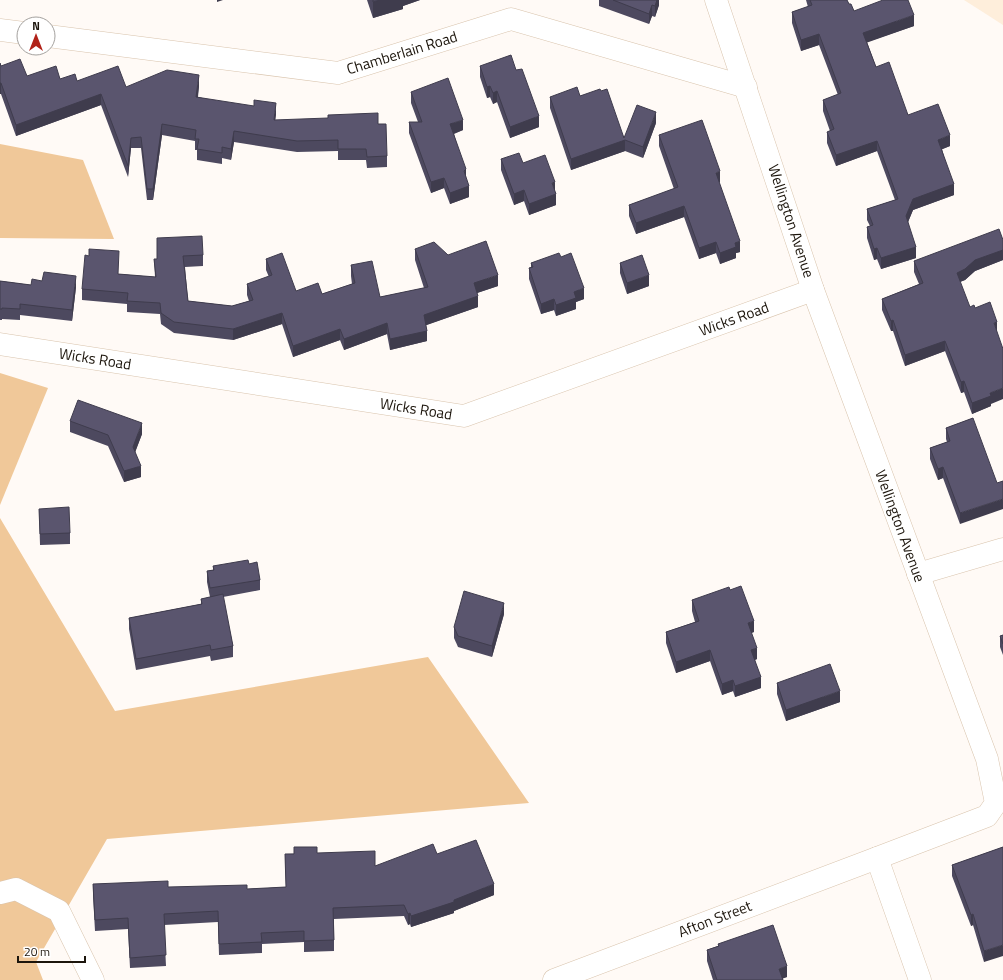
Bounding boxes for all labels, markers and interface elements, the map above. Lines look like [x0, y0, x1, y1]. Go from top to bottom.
north arrow [16, 16, 56, 56]
text: N [32, 18, 40, 34]
street label: Chamberlain Road [343, 25, 460, 80]
street label: Wellington Avenue [762, 161, 821, 281]
street label: Wicks Road [696, 295, 772, 342]
street label: Wicks Road [57, 341, 133, 376]
street label: Wicks Road [378, 391, 454, 426]
street label: Wellington Avenue [869, 466, 931, 585]
street label: Afton Street [675, 894, 756, 943]
scale bar [18, 938, 85, 964]
text: 20 m [24, 942, 50, 961]

